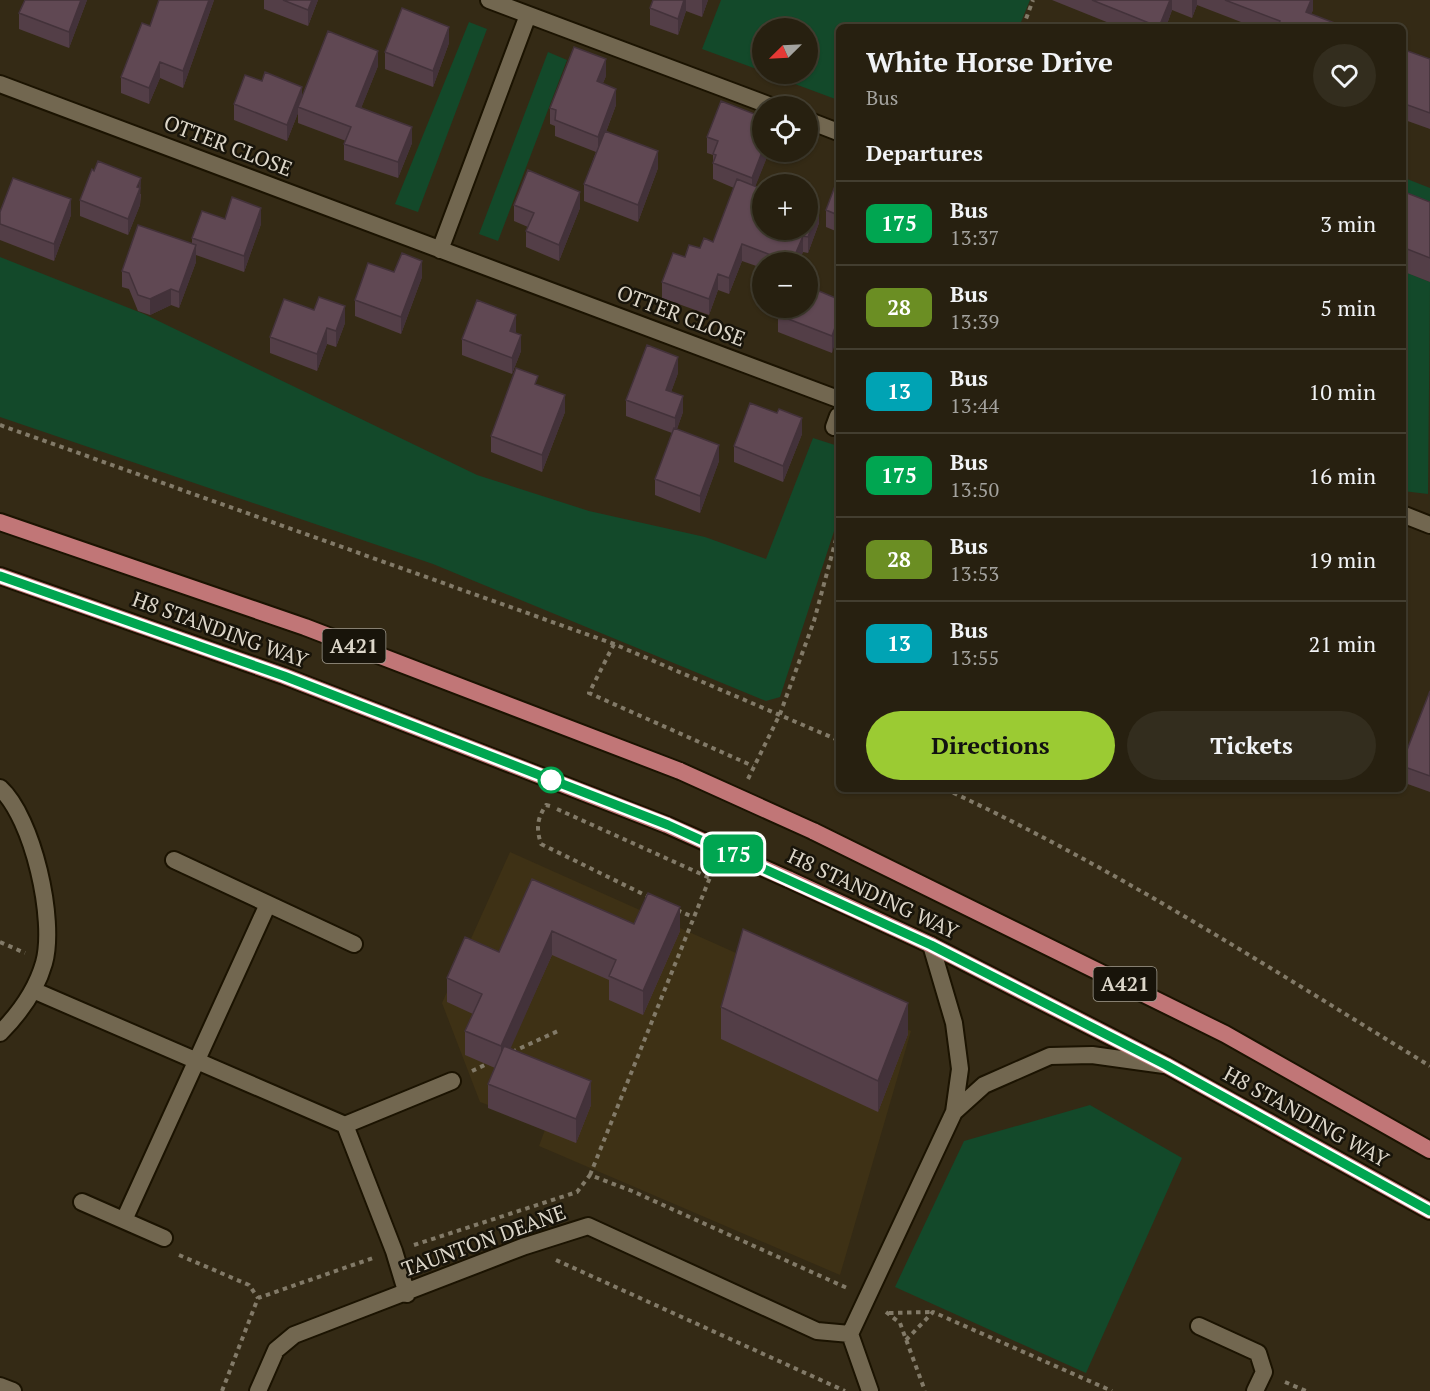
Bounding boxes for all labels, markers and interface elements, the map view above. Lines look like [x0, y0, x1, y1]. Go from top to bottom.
north arrow [752, 18, 818, 84]
map controls [752, 18, 818, 318]
text: White Horse Drive [866, 43, 1113, 80]
button: heart [1313, 44, 1376, 107]
text: Bus [866, 84, 898, 111]
button: locate [752, 96, 818, 162]
street label: OTTER CLOSE [160, 108, 297, 182]
text: Departures [866, 138, 983, 167]
button: + [752, 174, 818, 240]
text: Bus [950, 195, 988, 224]
text: 175 [881, 209, 917, 237]
text: 3 min [1320, 209, 1376, 238]
text: 13:37 [950, 224, 999, 251]
button: − [752, 252, 818, 318]
street label: OTTER CLOSE [613, 278, 750, 352]
text: Bus [950, 279, 988, 308]
text: 28 [887, 293, 911, 321]
text: 5 min [1320, 293, 1376, 322]
text: 13:39 [950, 308, 999, 335]
text: Bus [950, 363, 988, 392]
text: 13 [887, 377, 911, 405]
text: 10 min [1309, 377, 1376, 406]
text: 13:44 [950, 392, 999, 419]
text: Bus [950, 447, 988, 476]
text: 175 [881, 461, 917, 489]
text: 16 min [1309, 461, 1376, 490]
text: 13:50 [950, 476, 999, 503]
text: Bus [950, 531, 988, 560]
text: 28 [887, 545, 911, 573]
text: 19 min [1309, 545, 1376, 574]
text: 13:53 [950, 560, 999, 587]
street label: H8 STANDING WAY [129, 584, 312, 674]
text: Bus [950, 615, 988, 644]
road number: A421 [322, 629, 386, 663]
text: 13 [887, 629, 911, 657]
text: 21 min [1309, 629, 1376, 658]
text: 13:55 [950, 644, 999, 671]
button: Directions [866, 711, 1115, 780]
button: Tickets [1127, 711, 1376, 780]
unlabelled marker [538, 767, 564, 793]
line badge: 175 [698, 834, 768, 874]
text: 175 [715, 840, 751, 868]
street label: H8 STANDING WAY [784, 841, 963, 945]
road number: A421 [1094, 967, 1156, 1001]
street label: H8 STANDING WAY [1219, 1059, 1394, 1173]
street label: TAUNTON DEANE [398, 1197, 570, 1283]

